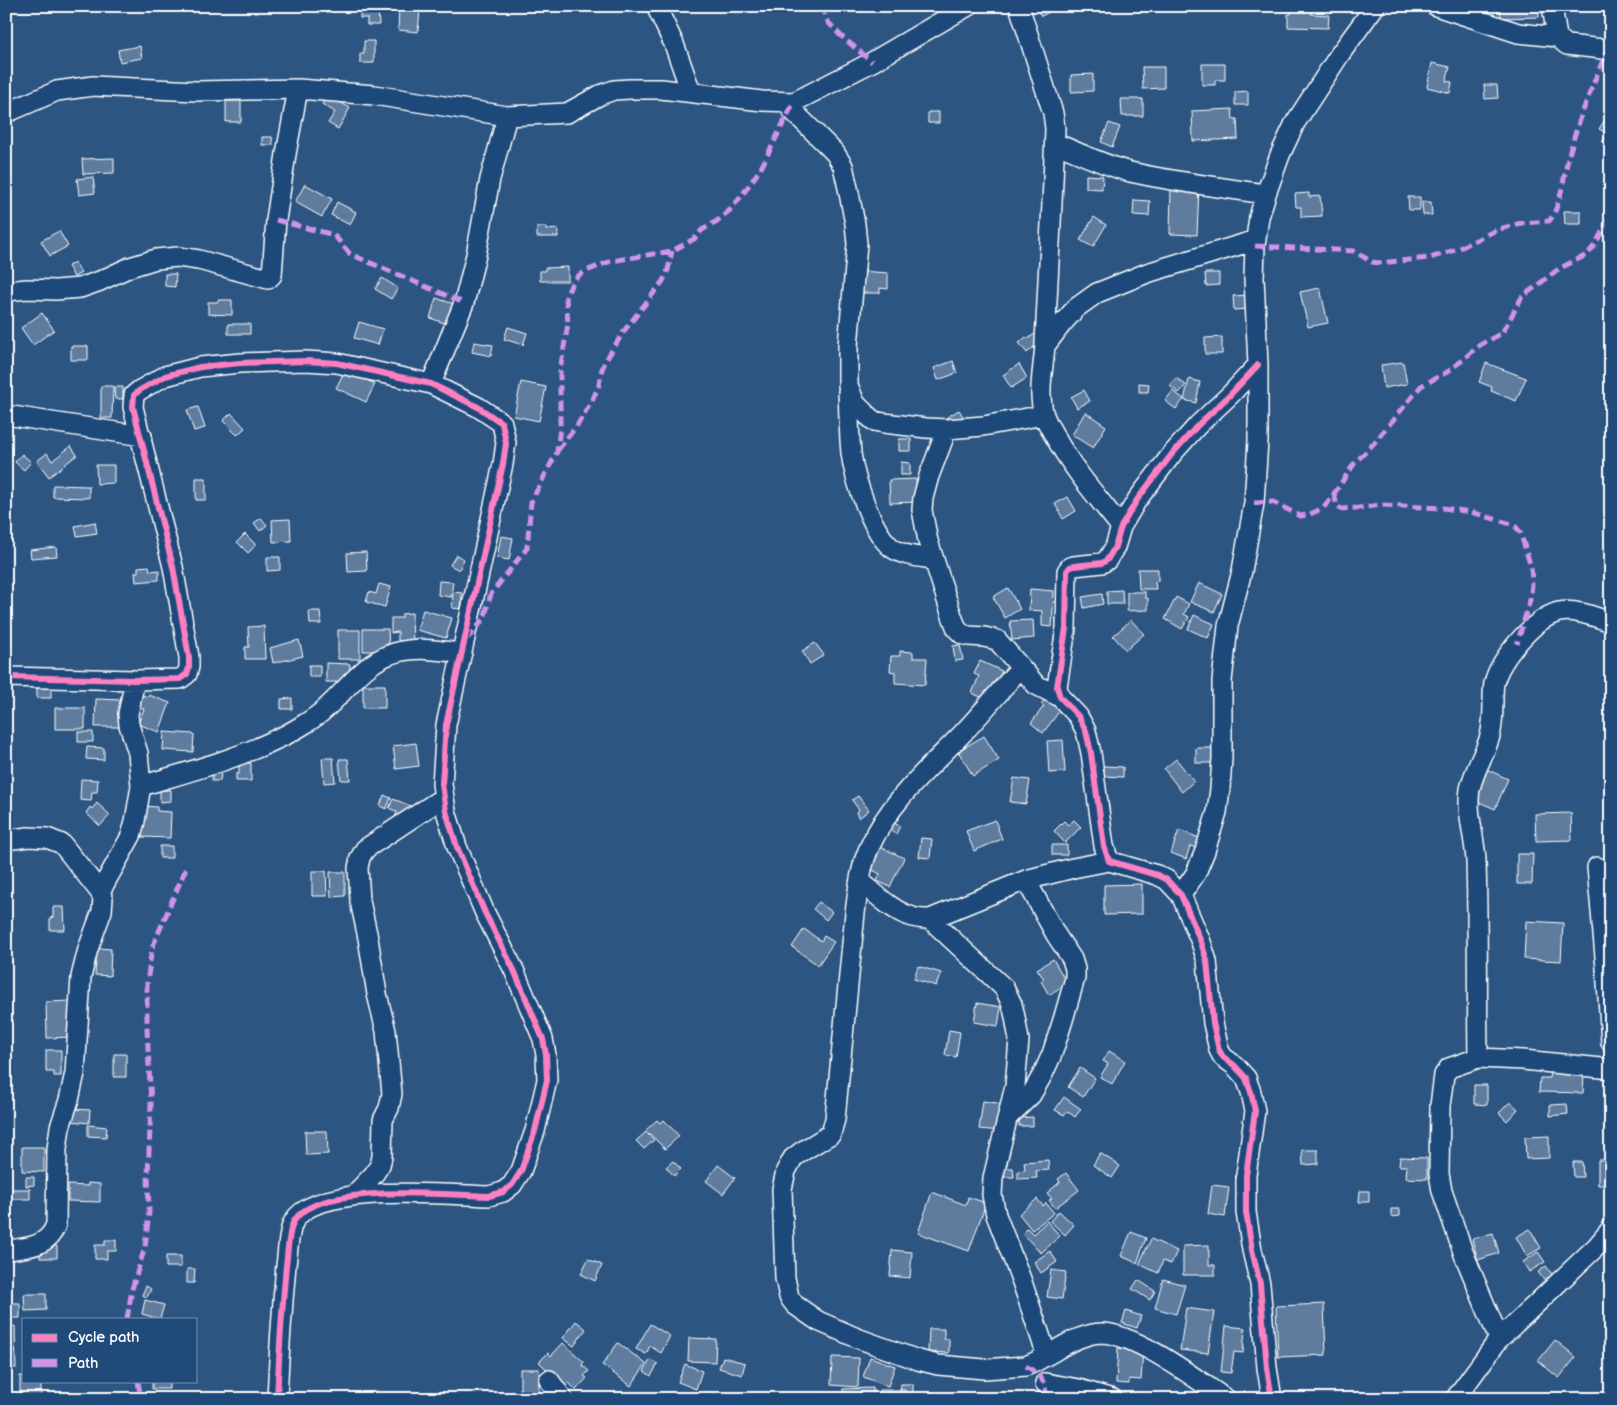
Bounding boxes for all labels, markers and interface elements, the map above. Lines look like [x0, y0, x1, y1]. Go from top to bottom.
legend [22, 1318, 198, 1382]
text: Cycle path [68, 1328, 139, 1347]
text: Path [68, 1354, 98, 1373]

